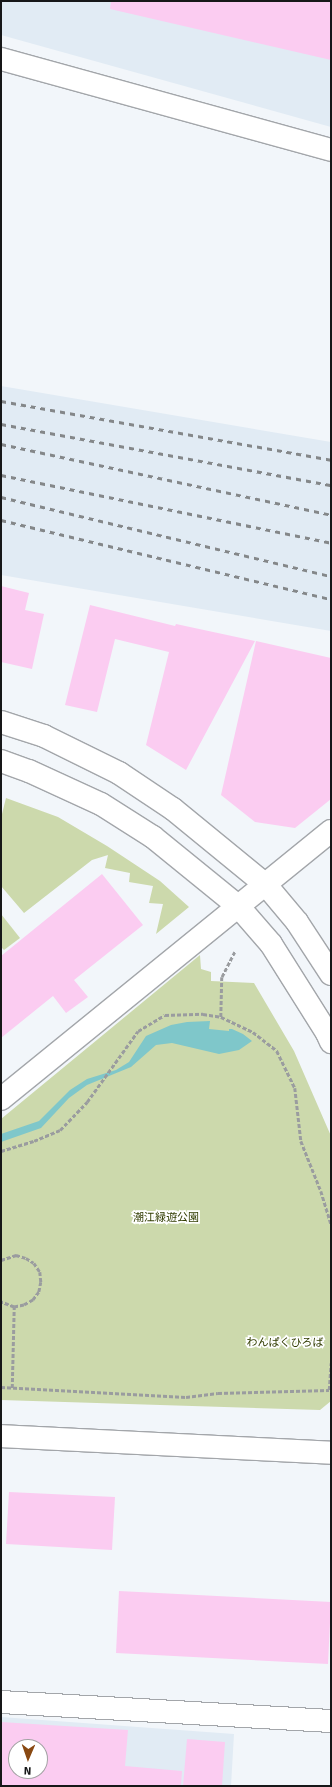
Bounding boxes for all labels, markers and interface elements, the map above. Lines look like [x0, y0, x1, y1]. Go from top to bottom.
park label: 潮江緑遊公園 [133, 1211, 199, 1225]
park label: わんぱくひろば [247, 1336, 323, 1350]
north arrow [8, 1739, 48, 1779]
text: N [24, 1764, 32, 1777]

